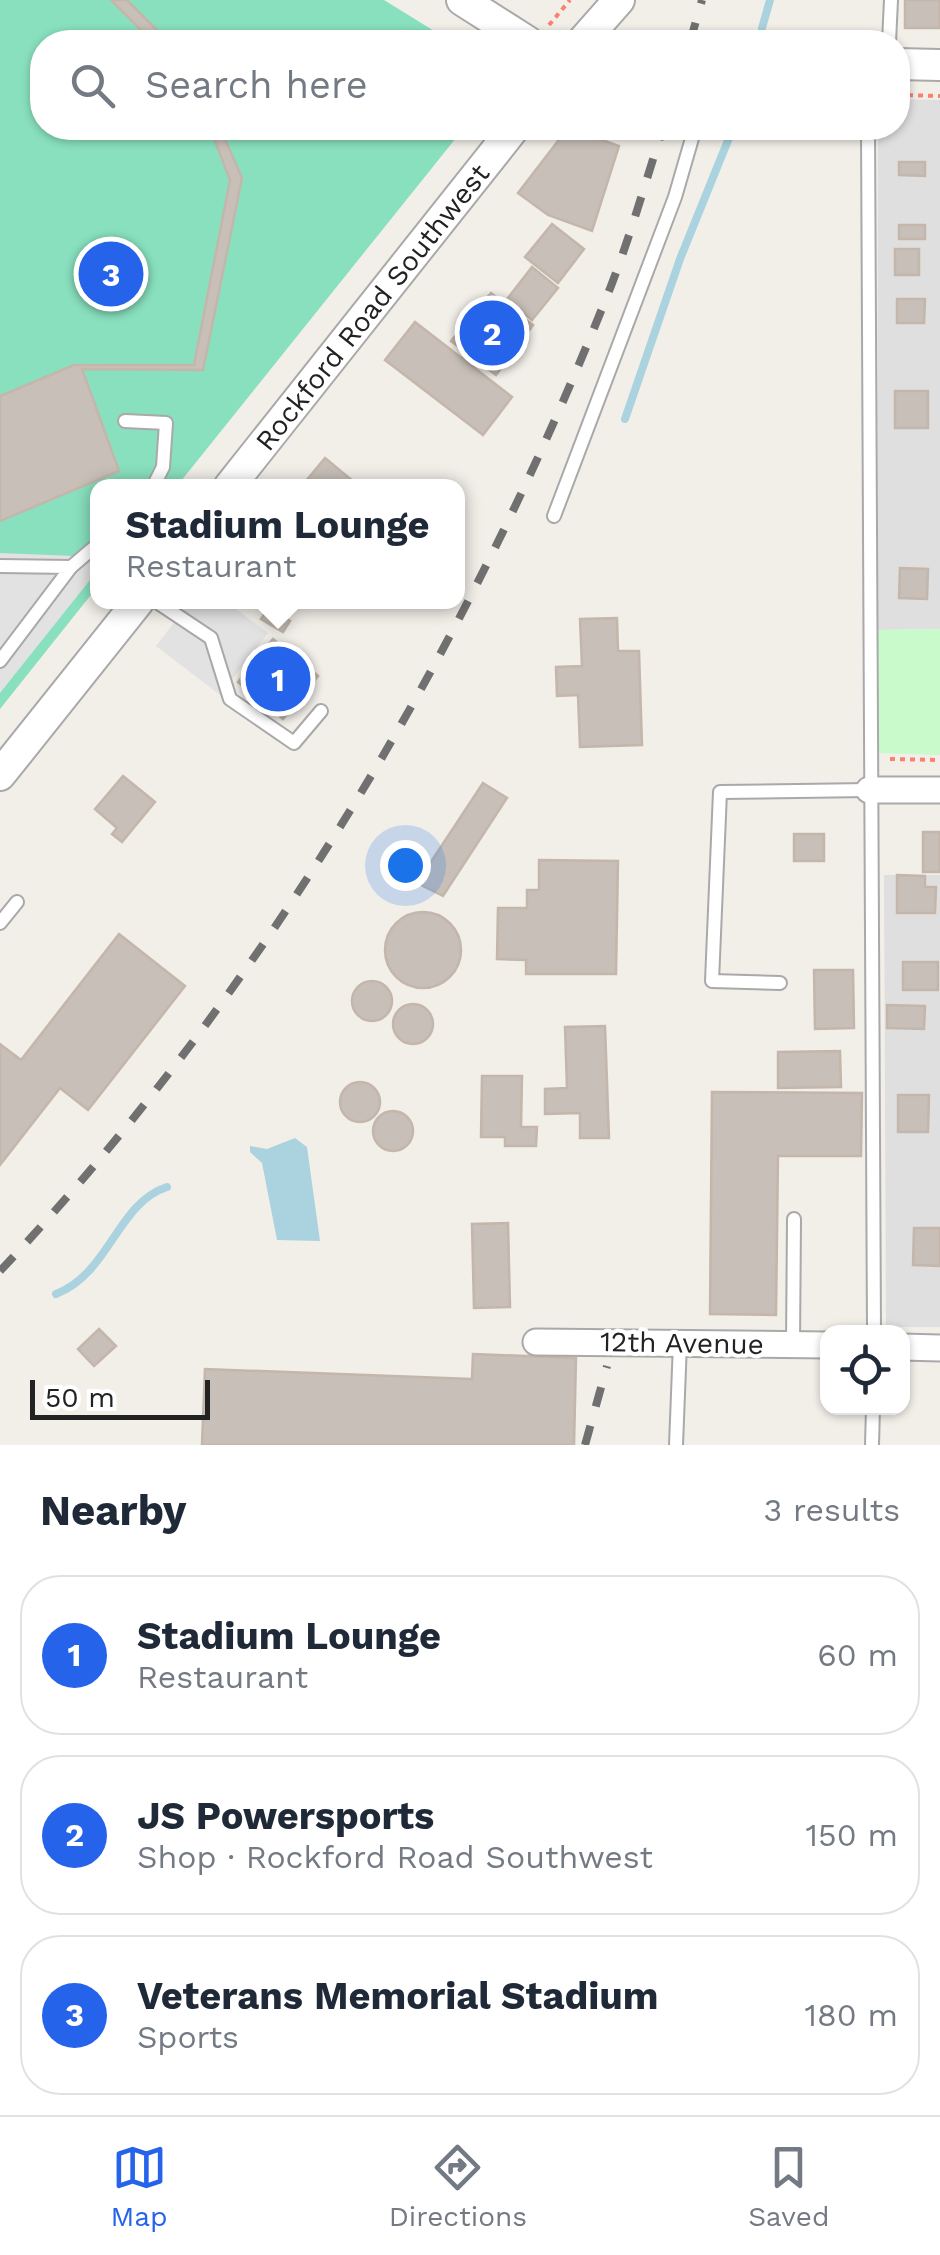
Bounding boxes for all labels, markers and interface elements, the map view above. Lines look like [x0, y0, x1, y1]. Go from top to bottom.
search box [30, 30, 910, 140]
icon: search [65, 58, 120, 113]
text: Search here [145, 63, 368, 107]
street label: Rockford Road Southwest [248, 157, 496, 457]
pin: 3 [78, 236, 144, 312]
pin: 2 [460, 296, 524, 370]
popup [90, 479, 465, 609]
text: Stadium Lounge [125, 503, 430, 547]
text: Restaurant [125, 547, 296, 585]
pin: 1 [246, 642, 310, 716]
your location [380, 840, 431, 891]
street label: 12th Avenue [600, 1325, 764, 1361]
map controls [820, 1325, 910, 1415]
button: locate [820, 1325, 910, 1415]
scale bar [30, 1375, 210, 1420]
text: 50 m [45, 1381, 115, 1414]
text: Nearby [40, 1486, 187, 1535]
text: 3 results [763, 1491, 900, 1529]
text: Stadium Lounge [137, 1614, 441, 1658]
text: 1 [68, 1636, 81, 1674]
text: 60 m [817, 1636, 898, 1674]
text: Restaurant [137, 1658, 308, 1696]
text: JS Powersports [137, 1794, 434, 1838]
text: 2 [65, 1816, 84, 1854]
text: 150 m [806, 1816, 898, 1854]
text: Shop · Rockford Road Southwest [137, 1838, 653, 1876]
text: Veterans Memorial Stadium [137, 1974, 659, 2018]
text: 3 [65, 1996, 84, 2034]
text: 180 m [804, 1996, 898, 2034]
text: Sports [137, 2018, 239, 2056]
tab: Map [111, 2140, 168, 2233]
tab: Directions [389, 2140, 527, 2233]
tab: Saved [748, 2140, 829, 2233]

